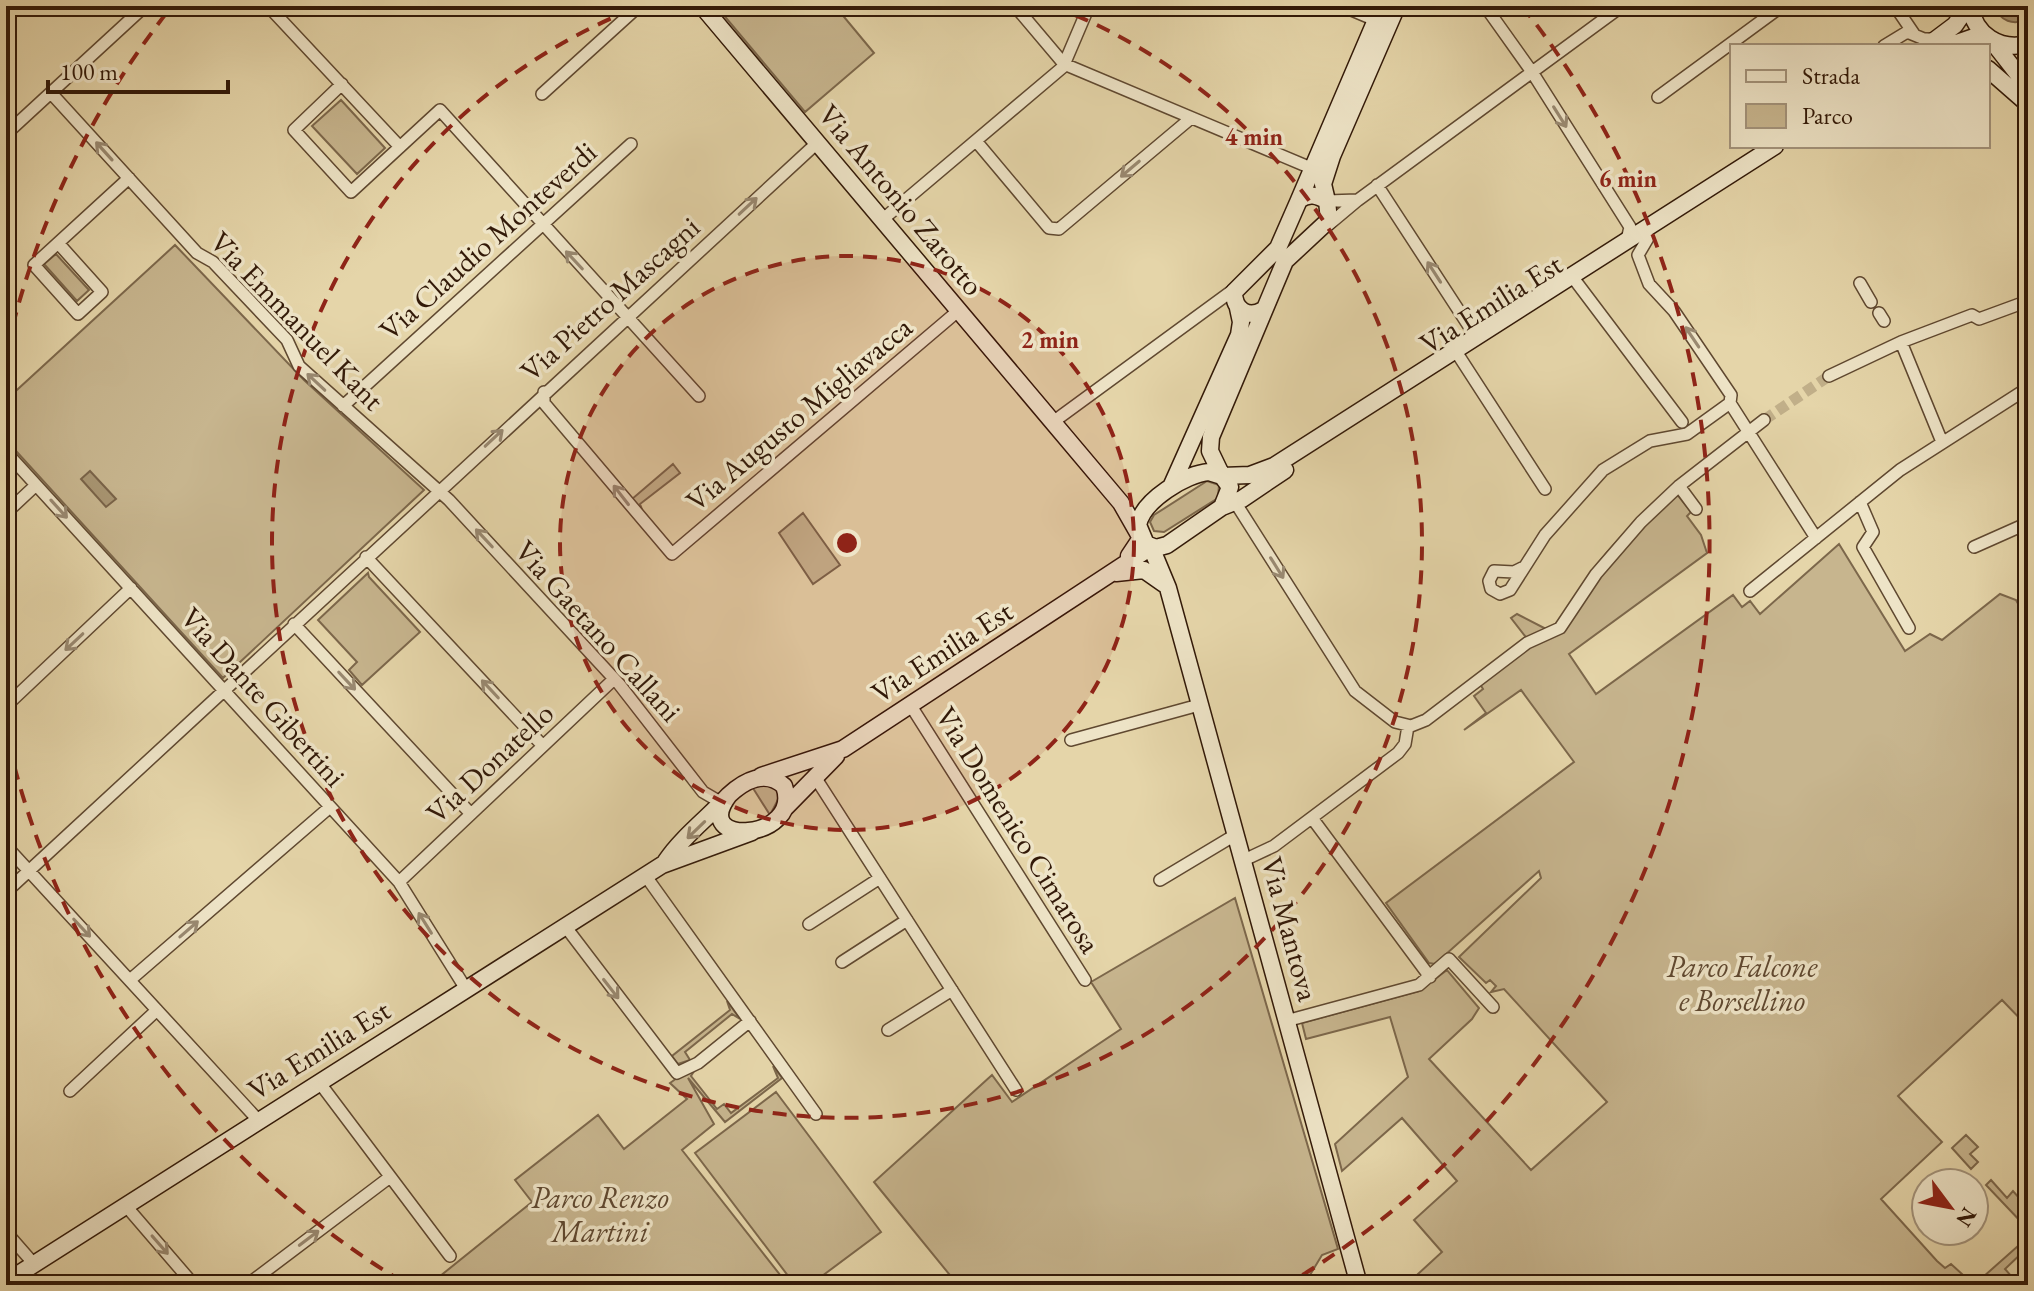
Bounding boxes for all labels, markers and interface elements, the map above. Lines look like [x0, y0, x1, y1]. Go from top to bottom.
scale bar [48, 44, 228, 94]
legend [1730, 44, 1990, 148]
text: 100 m [60, 56, 118, 87]
text: Strada [1802, 60, 1860, 91]
street label: Via Antonio Zarotto [810, 96, 993, 304]
text: Parco [1802, 100, 1853, 131]
one-way arrow [1552, 105, 1569, 127]
text: 4 min [1225, 121, 1284, 152]
street label: Via Claudio Monteverdi [371, 133, 605, 349]
one-way arrow [96, 142, 114, 162]
one-way arrow [1121, 160, 1141, 178]
text: 6 min [1599, 163, 1658, 194]
one-way arrow [738, 197, 758, 216]
street label: Via Pietro Mascagni [512, 208, 708, 390]
street label: Via Emmanuel Kant [202, 223, 393, 419]
street label: Via Emilia Est [1412, 244, 1570, 363]
one-way arrow [566, 251, 584, 271]
one-way arrow [1425, 261, 1442, 283]
street label: Via Augusto Migliavacca [678, 308, 920, 520]
text: 2 min [1021, 324, 1080, 355]
one-way arrow [1683, 326, 1700, 348]
one-way arrow [307, 374, 327, 392]
one-way arrow [484, 429, 504, 448]
one-way arrow [612, 485, 630, 506]
one-way arrow [49, 499, 67, 519]
one-way arrow [475, 529, 493, 549]
centre of rings [833, 529, 861, 557]
street label: Via Gaetano Callani [506, 532, 690, 730]
one-way arrow [1270, 556, 1286, 579]
street label: Via Emilia Est [864, 591, 1020, 712]
street label: Via Dante Gibertini [172, 599, 354, 795]
one-way arrow [64, 632, 84, 651]
one-way arrow [338, 671, 357, 691]
one-way arrow [481, 680, 499, 700]
street label: Via Donatello [418, 694, 562, 832]
street label: Via Domenico Cimarosa [927, 699, 1110, 960]
one-way arrow [686, 821, 706, 840]
street label: Via Mantova [1253, 853, 1328, 1005]
one-way arrow [417, 912, 433, 935]
one-way arrow [72, 918, 90, 938]
one-way arrow [178, 921, 198, 939]
park label: Parco Falcone e Borsellino [1667, 947, 1818, 1020]
one-way arrow [602, 978, 619, 999]
street label: Via Emilia Est [240, 990, 398, 1109]
north arrow [1910, 1167, 1990, 1247]
park label: Parco Renzo Martini [531, 1178, 669, 1251]
text: N [1949, 1202, 1984, 1233]
one-way arrow [298, 1230, 319, 1247]
one-way arrow [151, 1235, 169, 1255]

